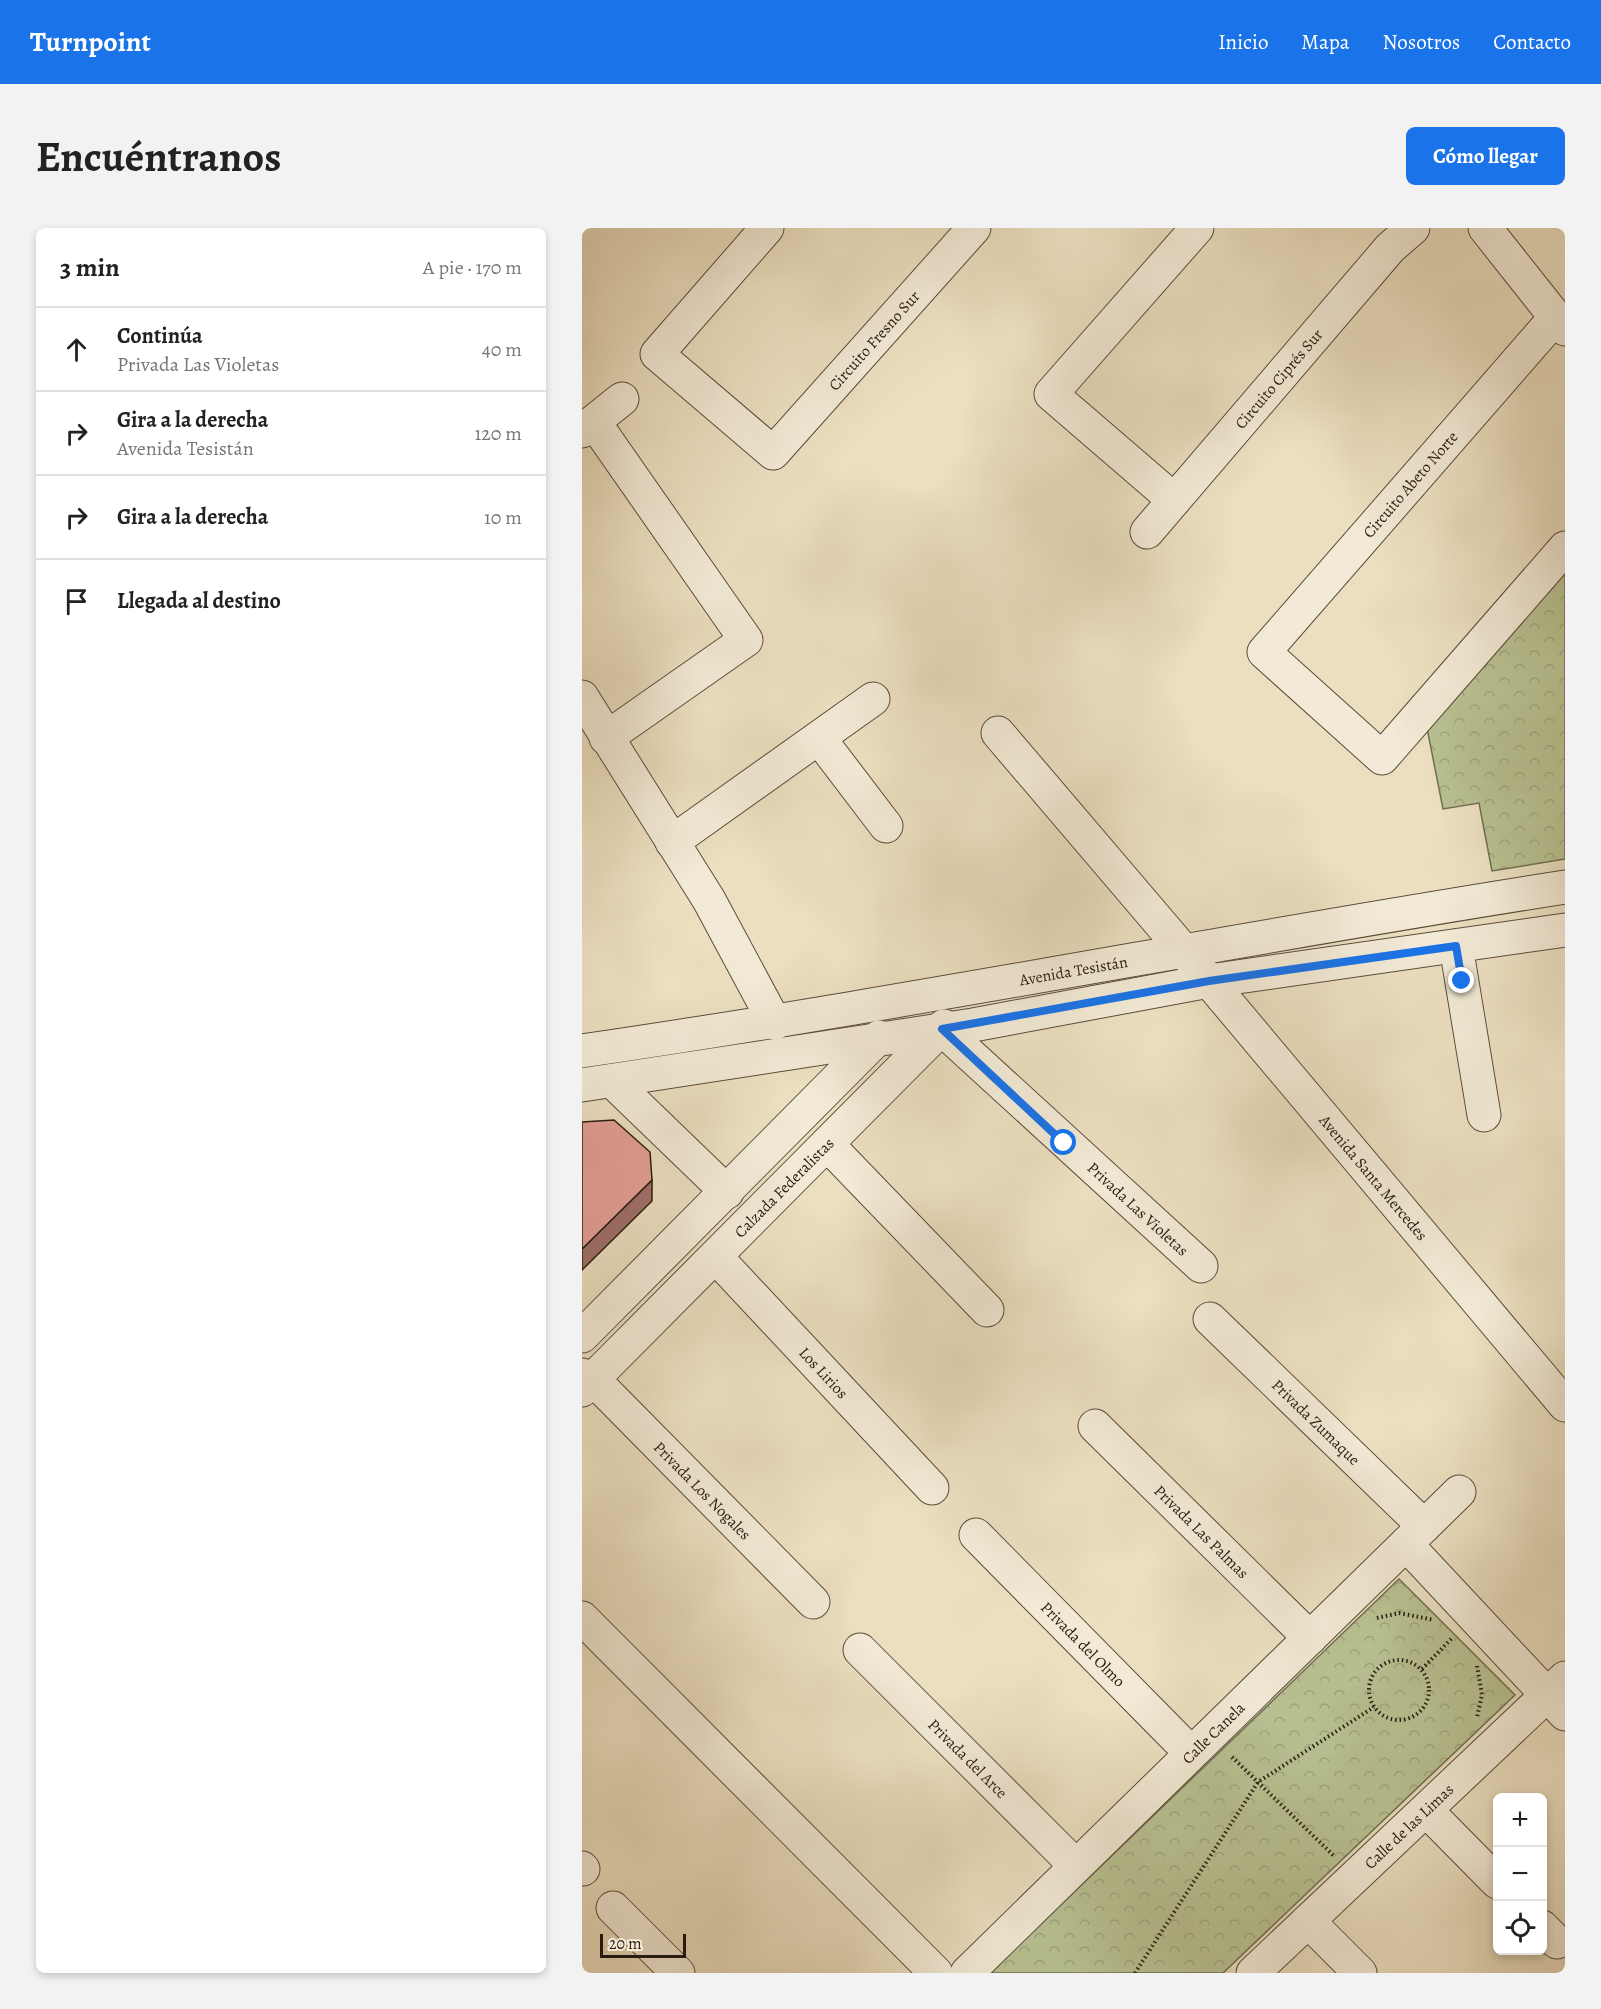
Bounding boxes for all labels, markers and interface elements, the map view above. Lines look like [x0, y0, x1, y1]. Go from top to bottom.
text: Turnpoint [30, 23, 151, 61]
text: Inicio [1218, 28, 1268, 56]
text: Mapa [1301, 28, 1350, 56]
text: Nosotros [1383, 28, 1460, 56]
text: Contacto [1493, 28, 1571, 56]
button: Cómo llegar [1406, 127, 1565, 185]
text: Encuéntranos [36, 128, 281, 185]
text: 3 min [60, 250, 120, 285]
text: A pie · 170 m [423, 254, 522, 281]
street label: Circuito Fresno Sur [824, 286, 925, 396]
text: Continúa [117, 321, 203, 351]
street label: Circuito Ciprés Sur [1230, 324, 1328, 434]
icon: ahead [60, 333, 93, 366]
text: 40 m [482, 336, 522, 363]
text: Privada Las Violetas [117, 351, 279, 378]
text: Gira a la derecha [117, 405, 268, 435]
icon: right [60, 417, 93, 450]
text: 120 m [474, 420, 522, 447]
street label: Circuito Abeto Norte [1358, 426, 1463, 543]
text: Avenida Tesistán [117, 435, 254, 462]
icon: right [60, 501, 93, 534]
text: Gira a la derecha [117, 502, 268, 532]
text: 10 m [484, 504, 522, 531]
icon: arrive [60, 585, 93, 618]
text: Llegada al destino [117, 586, 281, 616]
street label: Avenida Tesistán [1017, 951, 1130, 992]
route end [1448, 967, 1474, 993]
street label: Avenida Santa Mercedes [1313, 1110, 1432, 1246]
route start [1050, 1129, 1076, 1155]
street label: Calzada Federalistas [730, 1133, 839, 1243]
street label: Privada Las Violetas [1082, 1157, 1193, 1261]
street label: Los Lirios [793, 1342, 853, 1404]
street label: Privada Zumaque [1267, 1375, 1365, 1471]
street label: Privada Los Nogales [648, 1437, 756, 1545]
street label: Privada Las Palmas [1149, 1480, 1253, 1584]
street label: Privada del Olmo [1036, 1597, 1130, 1692]
street label: Calle Canela [1177, 1697, 1251, 1769]
street label: Privada del Arce [923, 1714, 1012, 1804]
street label: Calle de las Limas [1360, 1779, 1459, 1874]
map controls [1493, 1793, 1547, 1955]
button: + [1493, 1793, 1547, 1847]
button: − [1493, 1847, 1547, 1901]
button: locate [1493, 1901, 1547, 1955]
scale bar [600, 1931, 686, 1958]
text: 20 m [609, 1933, 642, 1955]

